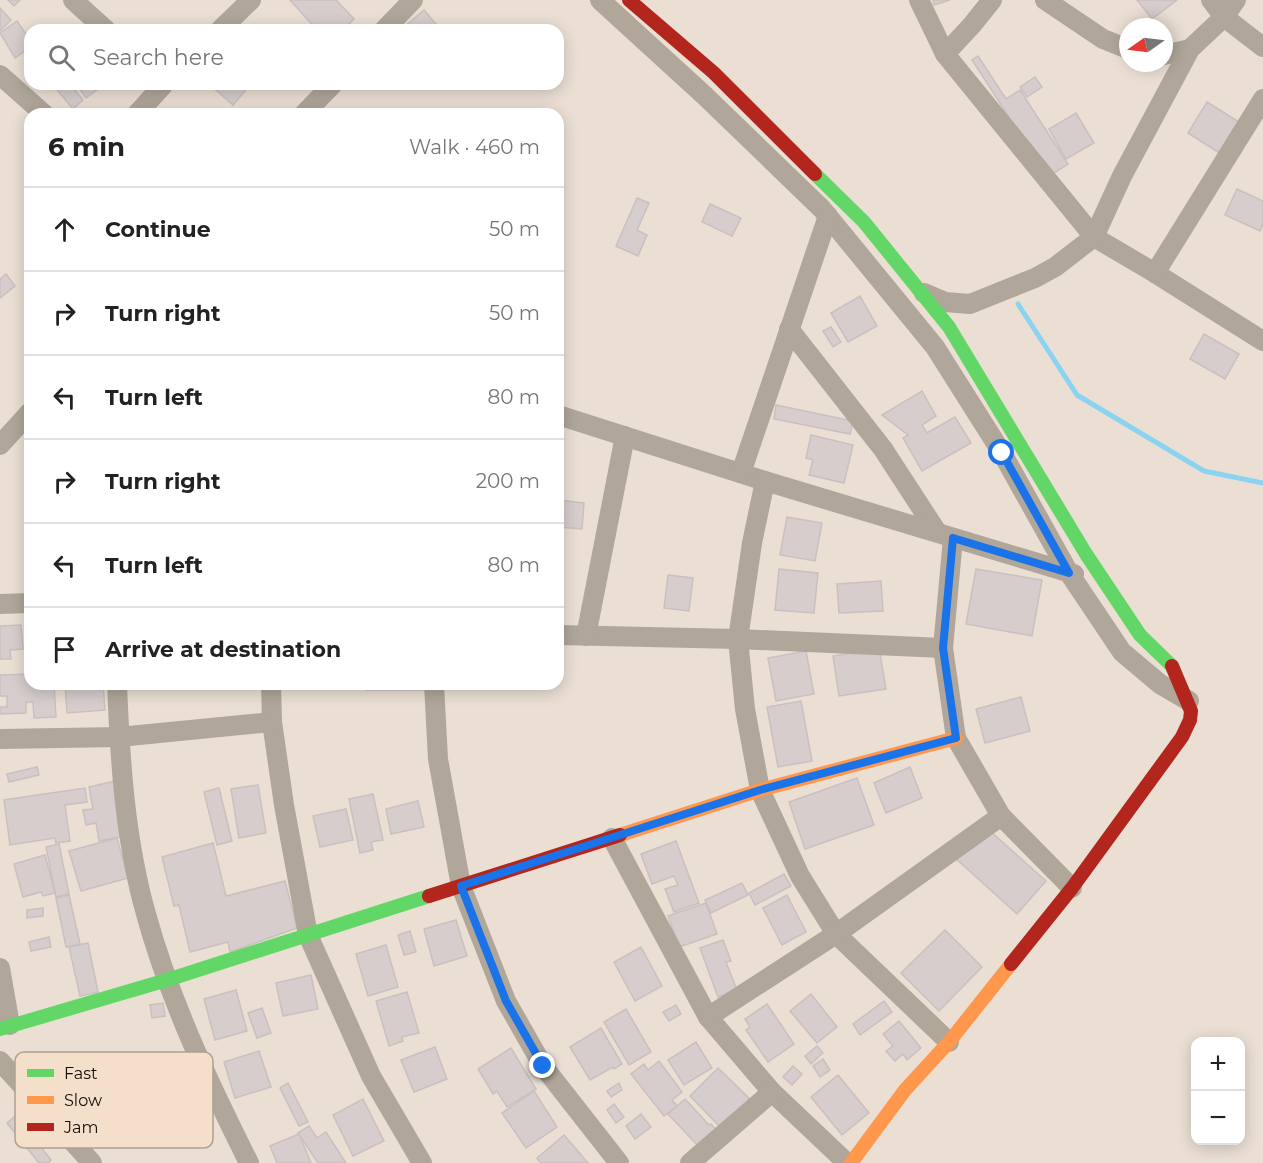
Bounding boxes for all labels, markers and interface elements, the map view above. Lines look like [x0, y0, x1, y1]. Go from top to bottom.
north arrow [1119, 18, 1173, 72]
search box [24, 24, 564, 90]
icon: search [45, 41, 78, 74]
text: Search here [93, 44, 224, 71]
text: 6 min [48, 131, 125, 163]
text: Walk · 460 m [409, 135, 540, 159]
icon: ahead [48, 213, 81, 246]
text: Continue [105, 216, 211, 243]
text: 50 m [489, 217, 540, 241]
icon: right [48, 297, 81, 330]
text: Turn right [105, 300, 220, 327]
text: 50 m [489, 301, 540, 325]
icon: left [48, 381, 81, 414]
text: Turn left [105, 384, 203, 411]
text: 80 m [488, 385, 540, 409]
route start [988, 439, 1014, 465]
icon: right [48, 465, 81, 498]
text: Turn right [105, 468, 220, 495]
text: 200 m [476, 469, 540, 493]
icon: left [48, 549, 81, 582]
text: Turn left [105, 552, 203, 579]
text: 80 m [488, 553, 540, 577]
icon: arrive [48, 633, 81, 666]
text: Arrive at destination [105, 636, 341, 663]
map controls [1191, 1037, 1245, 1145]
button: + [1191, 1037, 1245, 1091]
legend [15, 1052, 213, 1148]
route end [529, 1052, 555, 1078]
text: Fast [64, 1064, 98, 1083]
text: Slow [64, 1091, 102, 1110]
button: − [1191, 1091, 1245, 1145]
text: Jam [63, 1118, 98, 1137]

